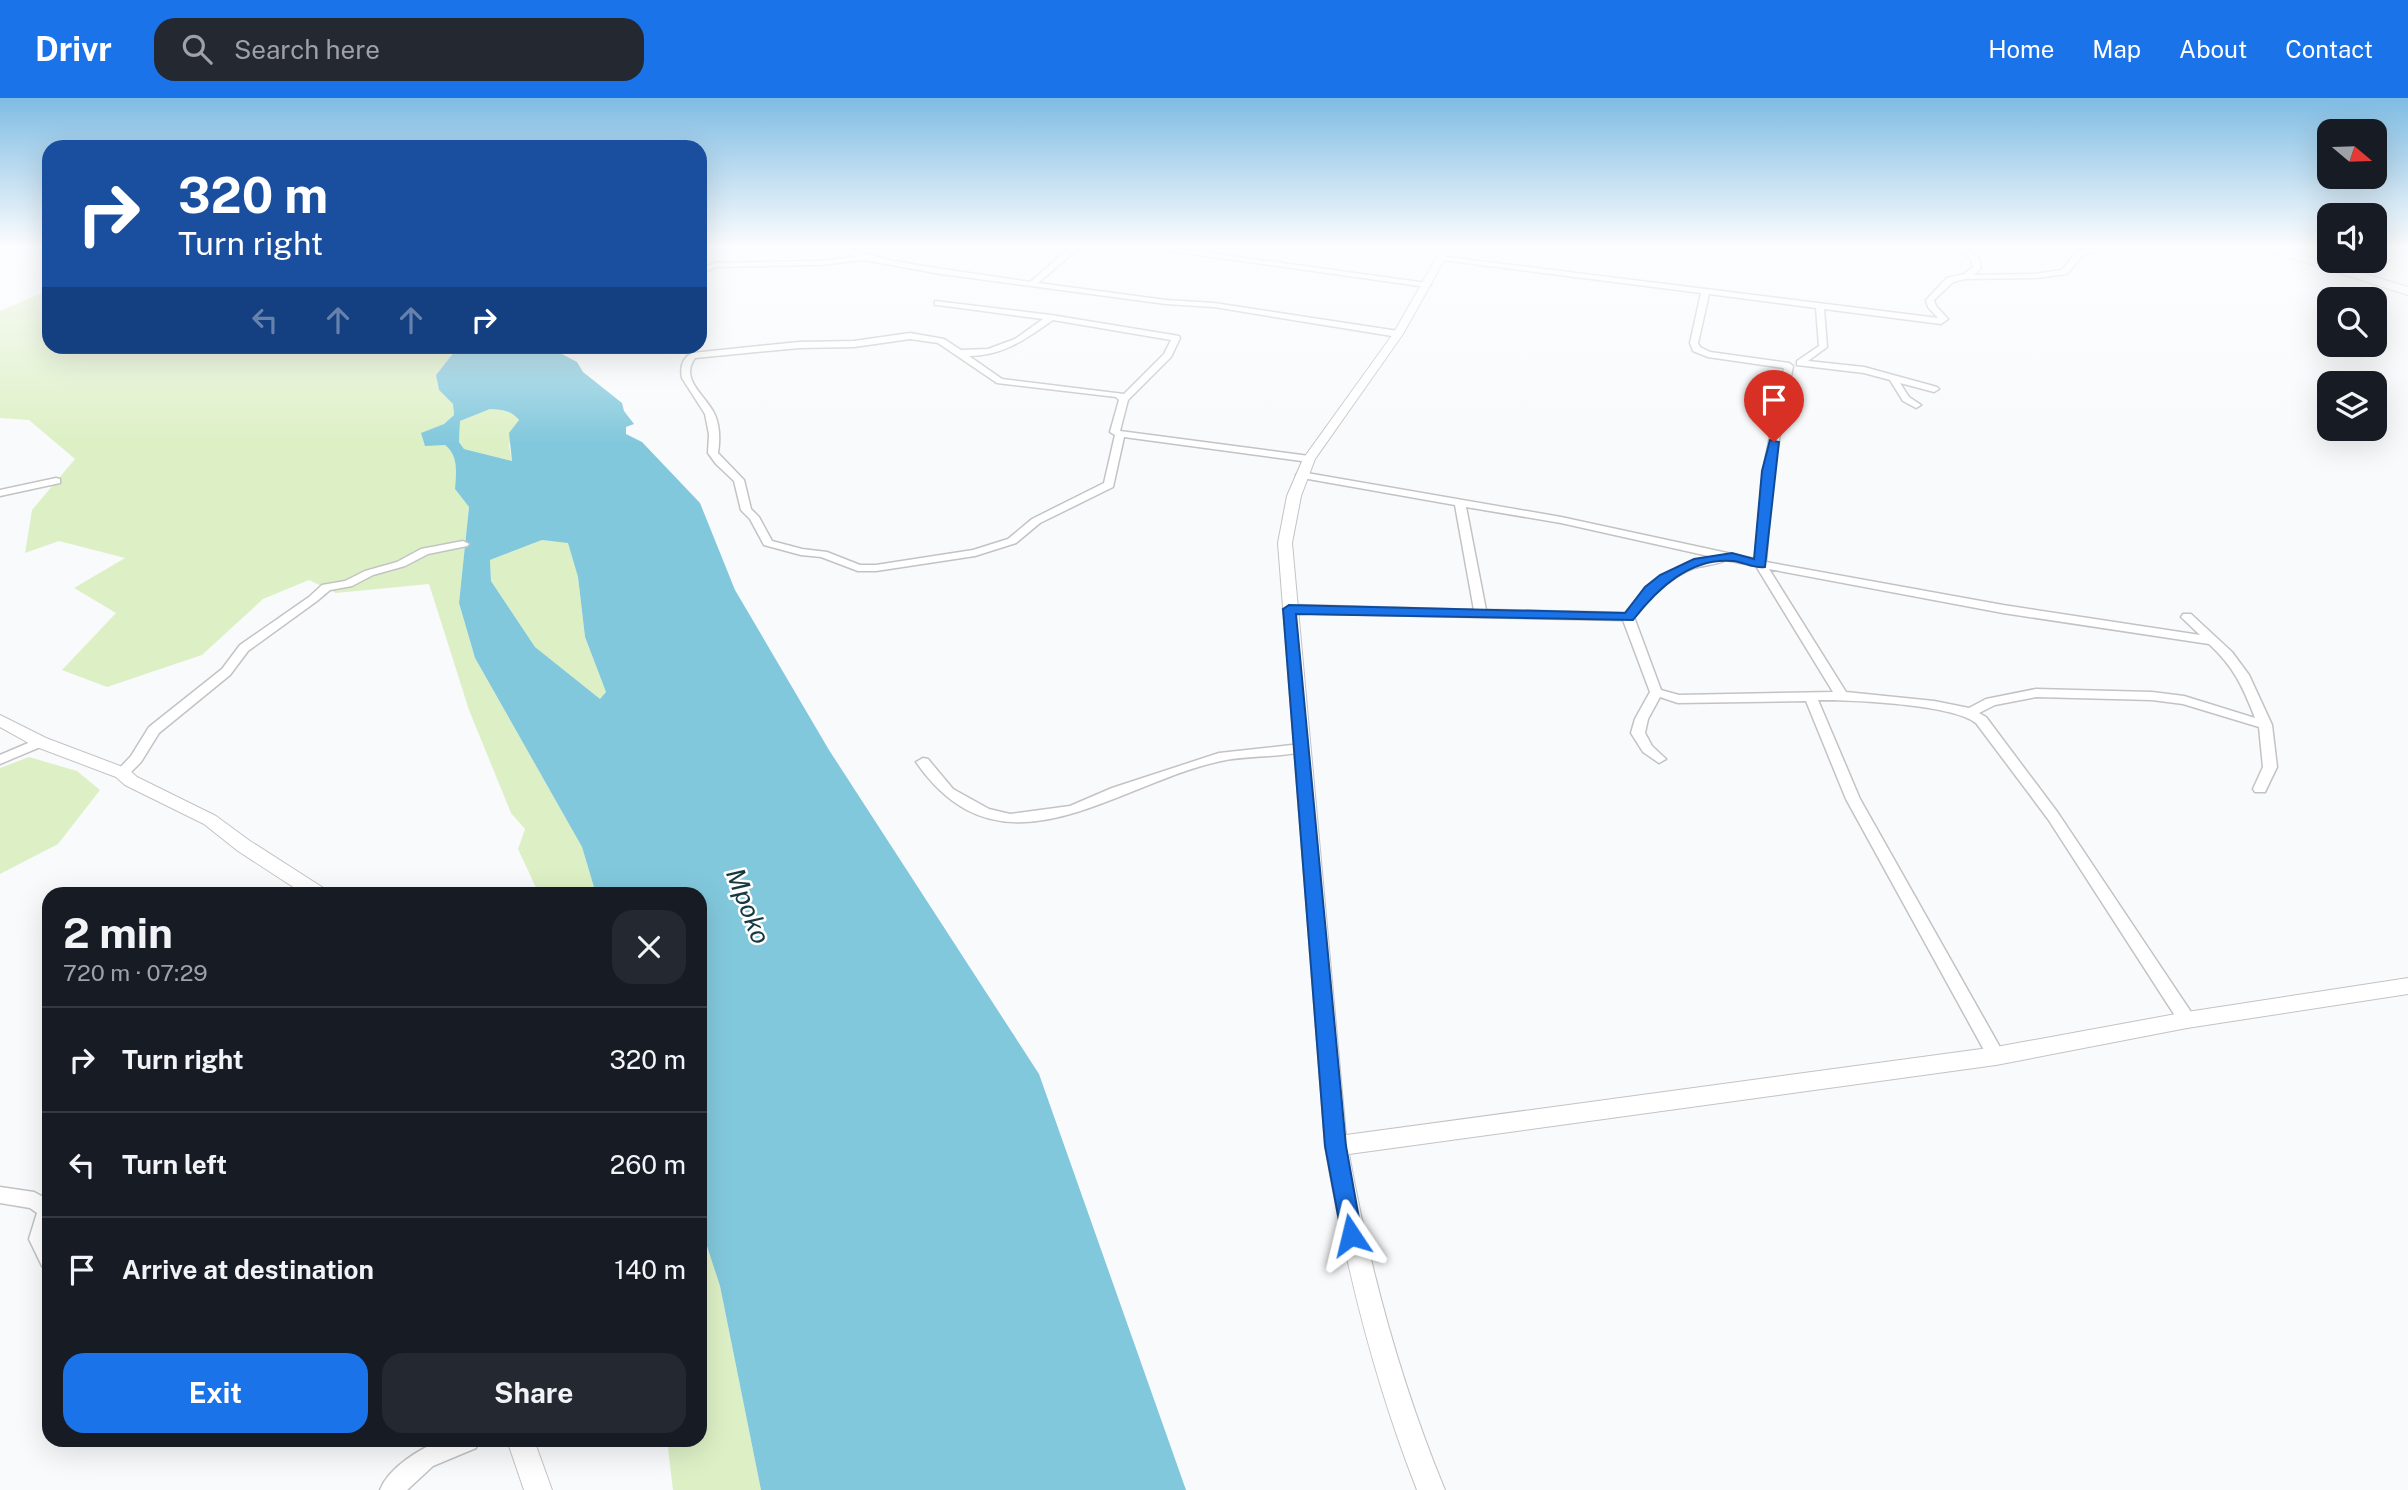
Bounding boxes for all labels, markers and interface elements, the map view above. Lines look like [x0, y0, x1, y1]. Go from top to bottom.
search box [154, 18, 644, 81]
text: Drivr [35, 30, 112, 68]
icon: search [178, 30, 216, 68]
text: Search here [234, 34, 380, 65]
text: Home [1988, 35, 2054, 63]
text: Map [2092, 35, 2141, 63]
text: About [2179, 35, 2247, 63]
text: Contact [2285, 35, 2373, 63]
north arrow [2317, 119, 2387, 189]
map controls [2317, 119, 2387, 441]
text: 320 m [178, 166, 328, 224]
icon: right [63, 168, 154, 259]
button: sound [2317, 203, 2387, 273]
text: Turn right [178, 225, 323, 262]
button: search [2317, 287, 2387, 357]
icon: left [246, 301, 284, 339]
icon: ahead [319, 301, 357, 339]
icon: ahead [392, 301, 430, 339]
icon: right [465, 301, 503, 339]
pin [1744, 370, 1804, 442]
button: layers [2317, 371, 2387, 441]
icon: arrive [1755, 381, 1793, 419]
water label: Mpoko [720, 863, 777, 948]
text: 2 min [63, 908, 173, 957]
button: close [612, 910, 686, 984]
text: 720 m · 07:29 [63, 959, 208, 986]
icon: right [63, 1041, 101, 1079]
text: Turn right [122, 1044, 244, 1075]
text: 320 m [609, 1044, 686, 1075]
icon: left [63, 1146, 101, 1184]
text: Turn left [122, 1149, 227, 1180]
text: 260 m [610, 1149, 686, 1180]
position arrow [1314, 1198, 1388, 1272]
icon: arrive [63, 1251, 101, 1289]
text: Arrive at destination [122, 1254, 374, 1285]
text: 140 m [614, 1254, 686, 1285]
button: Exit [63, 1353, 368, 1433]
button: Share [382, 1353, 686, 1433]

